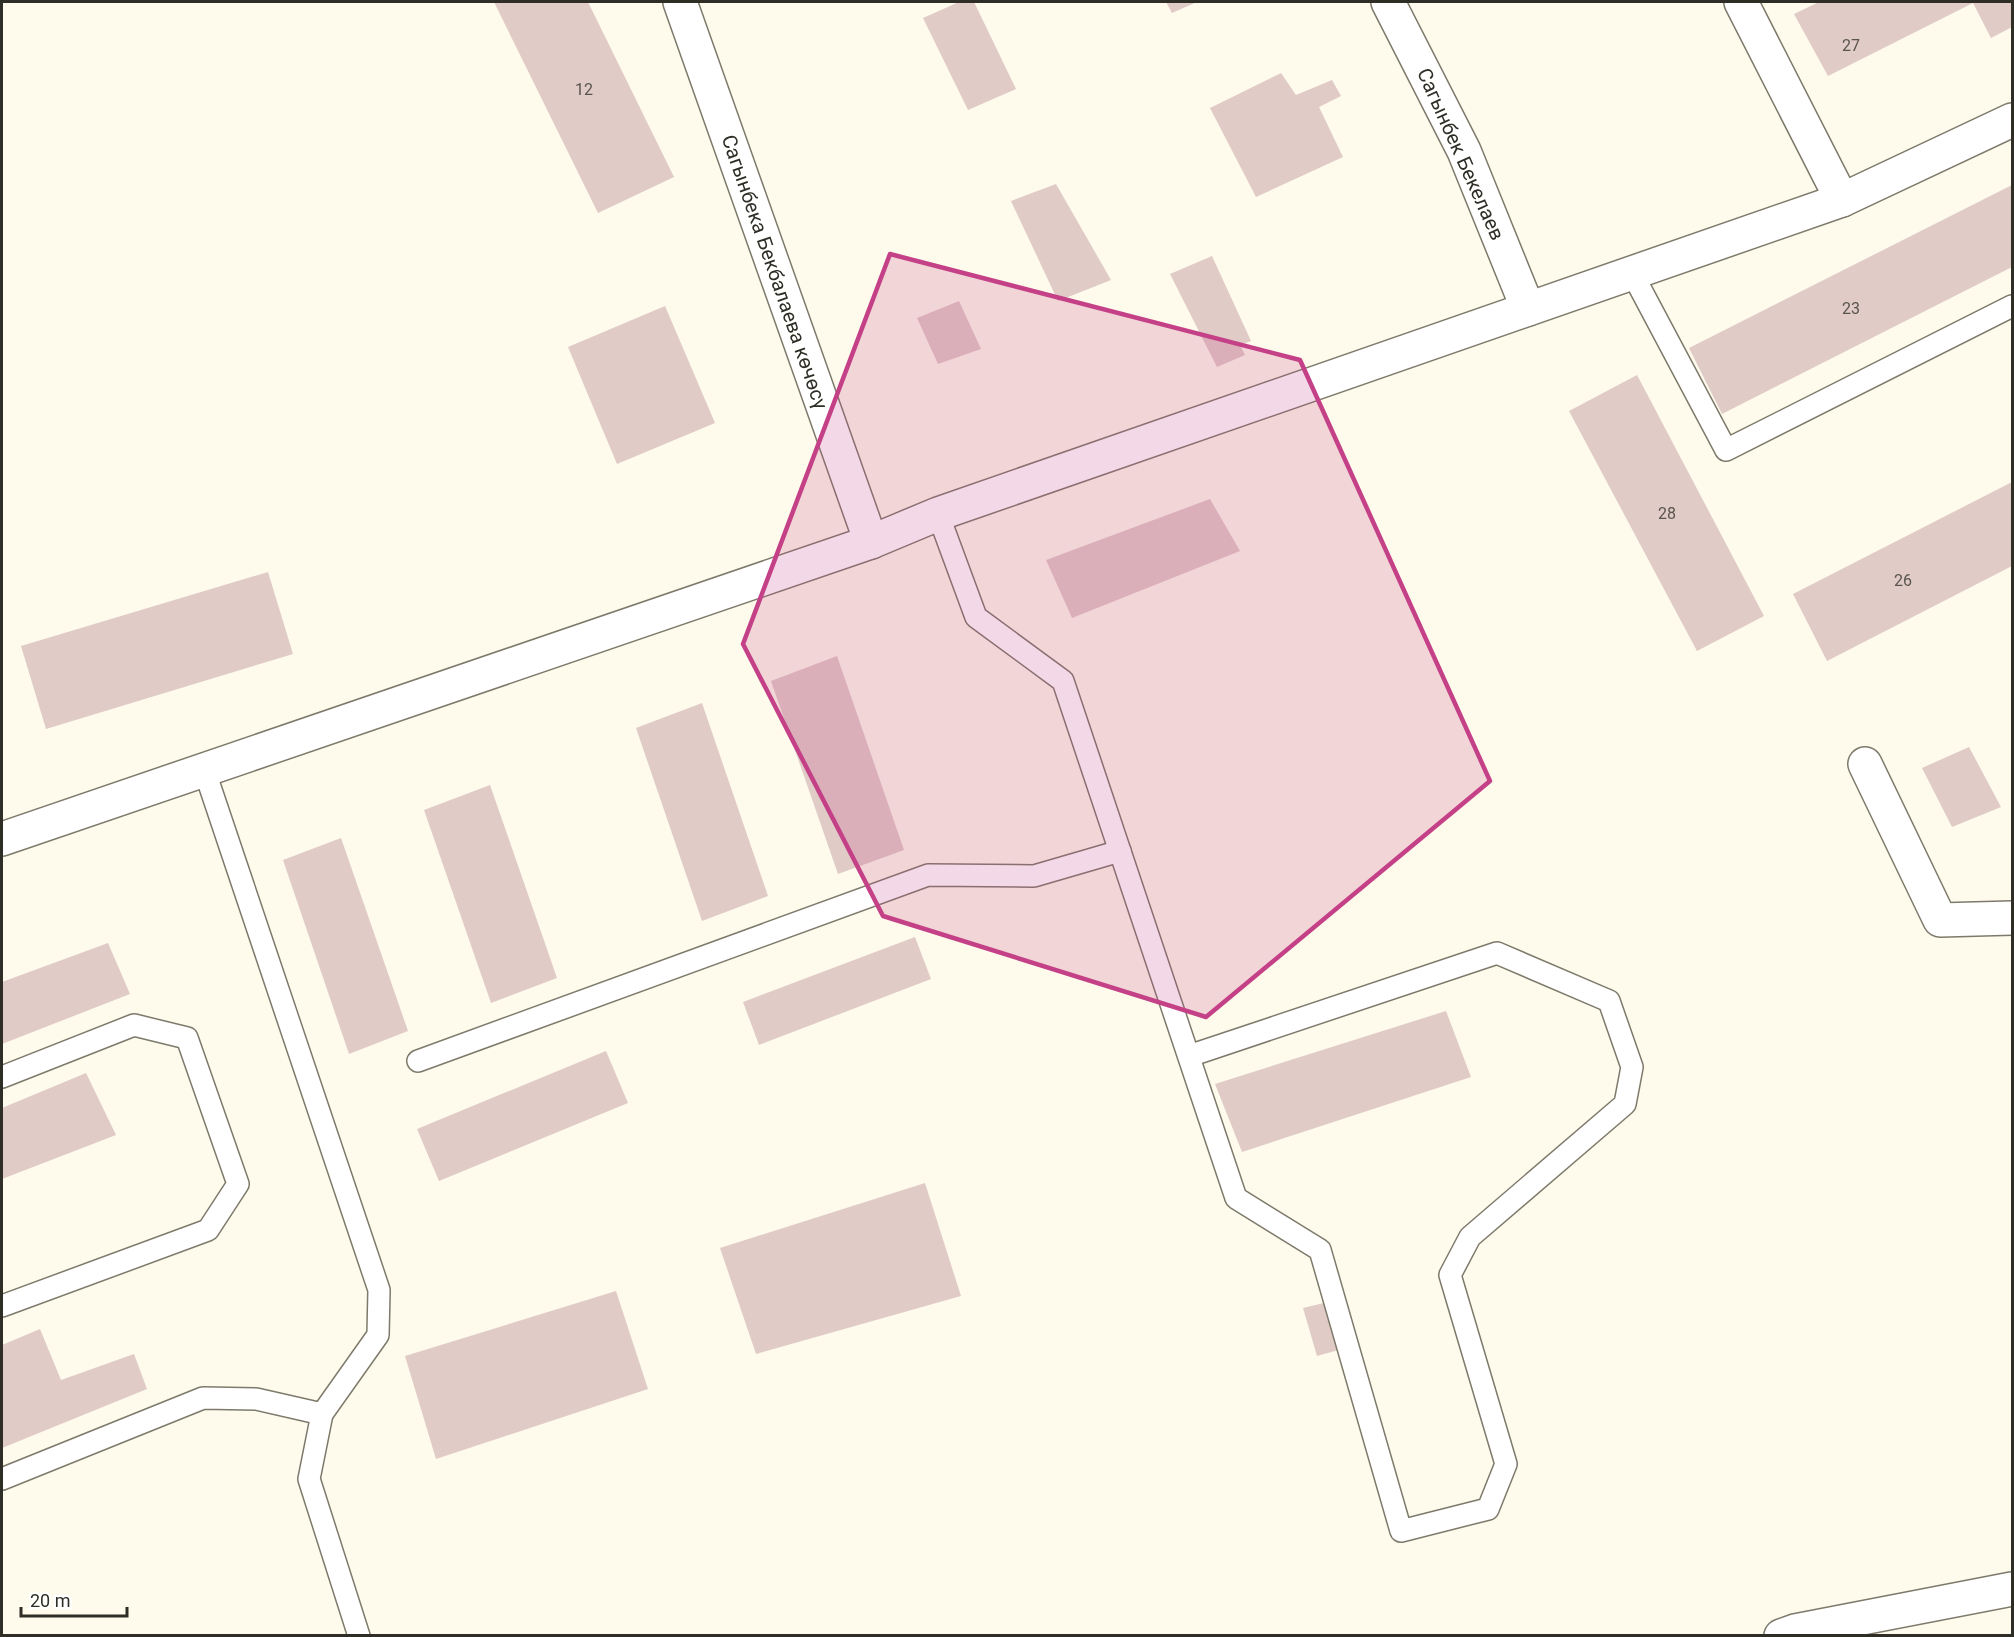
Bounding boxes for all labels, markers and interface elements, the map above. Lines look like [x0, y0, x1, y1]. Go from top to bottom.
house number: 27 [1842, 36, 1860, 55]
street label: Сагынбек Бекелаев [1412, 64, 1510, 244]
house number: 12 [575, 80, 593, 99]
street label: Сагынбека Бекбалаева көчөсү [717, 132, 833, 412]
house number: 23 [1842, 299, 1860, 318]
house number: 28 [1658, 504, 1676, 523]
house number: 26 [1894, 571, 1912, 590]
scale bar [21, 1580, 128, 1618]
text: 20 m [30, 1590, 70, 1611]

